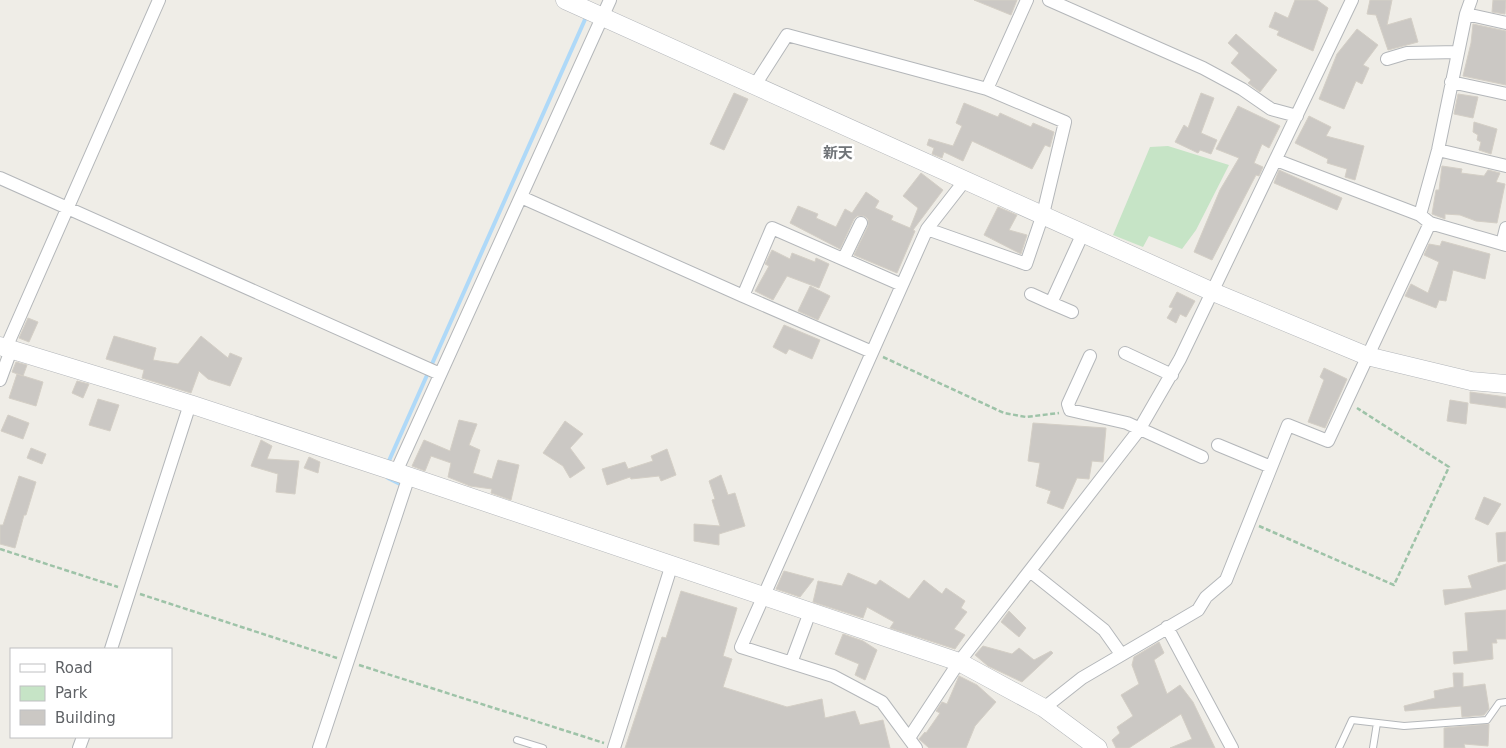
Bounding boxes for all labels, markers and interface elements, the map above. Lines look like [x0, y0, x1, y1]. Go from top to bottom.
district label: 新天 [823, 144, 853, 162]
legend [10, 648, 172, 738]
text: Road [55, 659, 93, 677]
text: Park [55, 684, 88, 702]
text: Building [55, 709, 116, 727]

